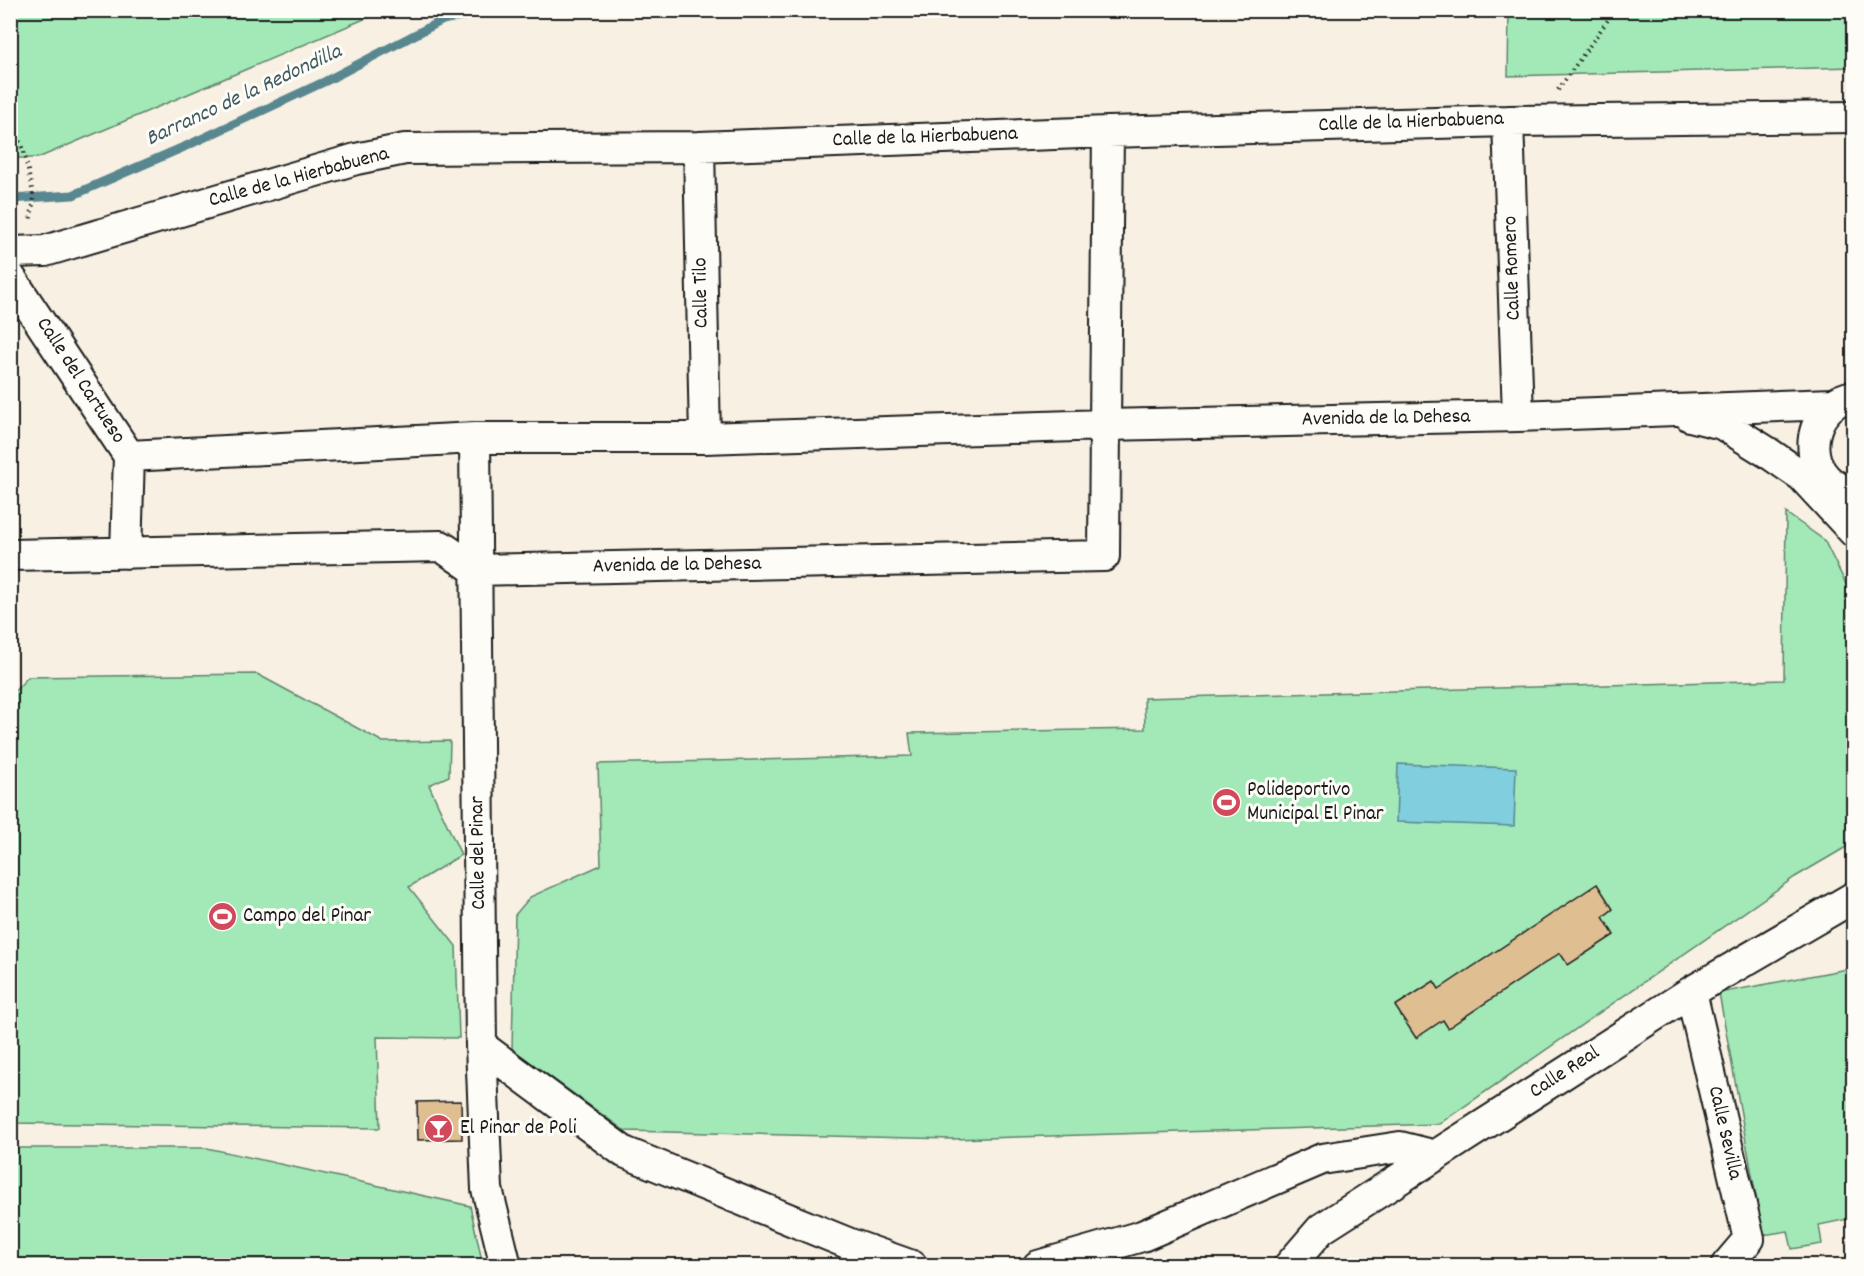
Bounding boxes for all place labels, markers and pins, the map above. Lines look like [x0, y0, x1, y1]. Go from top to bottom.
place label: Polideportivo Municipal El Pinar [1247, 776, 1384, 830]
sports icon: Polideportivo Municipal El Pinar [1210, 787, 1242, 819]
sports icon: Campo del Pinar [206, 901, 238, 933]
place label: Campo del Pinar [243, 902, 371, 932]
bar icon: El Pinar de Poli [423, 1113, 455, 1145]
place label: El Pinar de Poli [460, 1114, 577, 1144]

